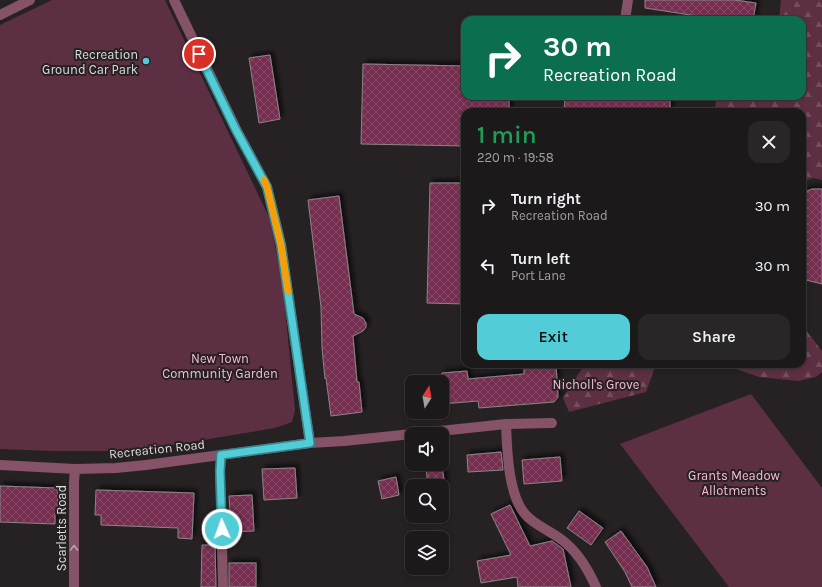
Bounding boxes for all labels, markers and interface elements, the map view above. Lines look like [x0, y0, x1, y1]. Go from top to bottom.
text: 30 m [543, 30, 612, 63]
icon: right [477, 32, 529, 84]
pin [182, 37, 216, 71]
icon: arrive [188, 43, 210, 65]
place label: Recreation Ground Car Park [42, 47, 138, 77]
marker: Recreation Ground Car Park [141, 56, 151, 66]
text: Recreation Road [543, 64, 677, 86]
text: 1 min [477, 121, 537, 149]
button: close [748, 121, 790, 163]
text: 220 m · 19:58 [477, 150, 554, 165]
text: Turn right [511, 190, 581, 208]
icon: right [477, 195, 499, 217]
text: 30 m [755, 197, 790, 215]
text: Recreation Road [511, 208, 608, 223]
text: Turn left [511, 250, 570, 268]
icon: left [477, 255, 499, 277]
text: 30 m [755, 257, 790, 275]
text: Port Lane [511, 268, 566, 283]
button: Exit [477, 314, 630, 360]
button: Share [638, 314, 790, 360]
park label: New Town Community Garden [162, 351, 278, 381]
north arrow [405, 375, 449, 419]
map controls [405, 375, 449, 575]
park label: Nicholl's Grove [553, 377, 640, 392]
button: sound [405, 427, 449, 471]
street label: Recreation Road [108, 436, 206, 462]
park label: Grants Meadow Allotments [688, 468, 781, 498]
button: search [405, 479, 449, 523]
street label: Scarletts Road [54, 485, 69, 571]
position arrow [201, 508, 243, 550]
button: layers [405, 531, 449, 575]
one-way arrow [70, 545, 78, 551]

